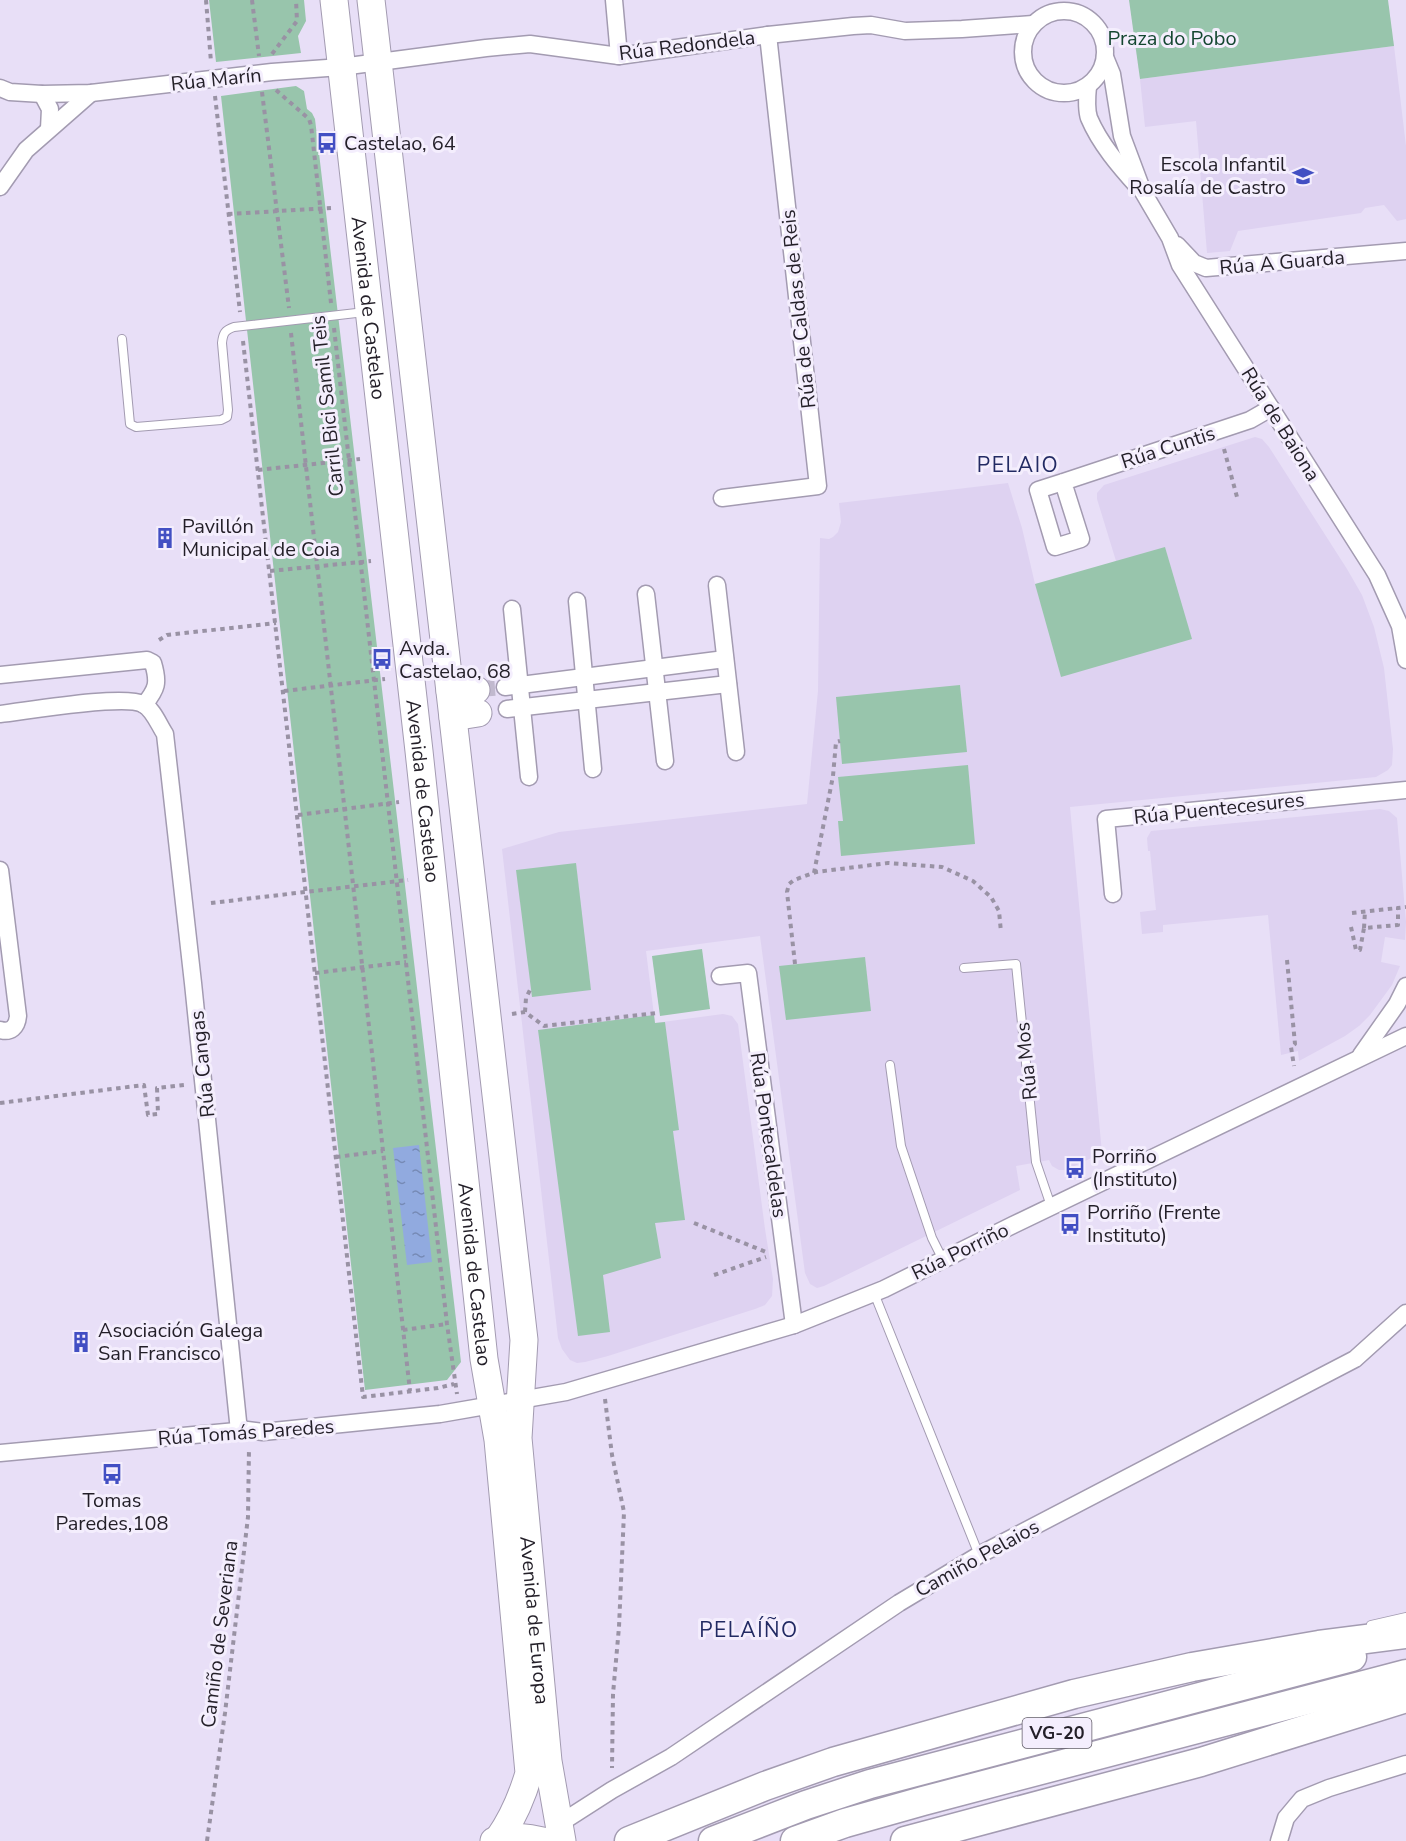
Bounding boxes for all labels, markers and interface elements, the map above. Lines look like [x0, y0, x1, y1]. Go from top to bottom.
street label: Rúa Redondela [617, 24, 757, 67]
park label: Praza do Pobo [1107, 25, 1237, 52]
street label: Rúa Marín [169, 61, 263, 98]
place label: Castelao, 64 [344, 130, 456, 157]
bus stop icon: Castelao, 64 [315, 131, 339, 155]
place label: Escola Infantil Rosalía de Castro [1129, 151, 1286, 201]
school or university icon: Escola Infantil Rosalía de Castro [1291, 164, 1315, 188]
street label: Rúa de Caldas de Reis [775, 208, 822, 410]
street label: Avenida de Castelao [345, 215, 392, 401]
street label: Rúa A Guarda [1218, 244, 1346, 281]
street label: Carril Bici Samil Teis [305, 314, 350, 498]
street label: Rúa de Baiona [1235, 362, 1326, 486]
street label: Rúa Cuntis [1118, 420, 1219, 475]
district label: PELAIO [977, 451, 1059, 479]
place label: Pavillón Municipal de Coia [182, 513, 340, 563]
building icon: Pavillón Municipal de Coia [153, 526, 177, 550]
place label: Avda. Castelao, 68 [399, 635, 511, 685]
bus stop icon: Avda. Castelao, 68 [370, 647, 394, 671]
street label: Avenida de Castelao [399, 698, 446, 884]
street label: Rúa Puentecesures [1132, 786, 1306, 831]
street label: Rúa Cangas [183, 1009, 222, 1119]
street label: Rúa Mos [1009, 1021, 1044, 1101]
street label: Rúa Pontecaldelas [744, 1051, 793, 1219]
place label: Porriño (Instituto) [1092, 1143, 1178, 1193]
bus stop icon: Porriño (Instituto) [1063, 1156, 1087, 1180]
street label: Avenida de Castelao [451, 1181, 498, 1368]
place label: Porriño (Frente Instituto) [1087, 1199, 1221, 1249]
bus stop icon: Porriño (Frente Instituto) [1058, 1212, 1082, 1236]
street label: Rúa Porriño [907, 1216, 1013, 1287]
place label: Asociación Galega San Francisco [98, 1317, 263, 1367]
building icon: Asociación Galega San Francisco [69, 1330, 93, 1354]
street label: Rúa Tomás Paredes [157, 1413, 335, 1452]
bus stop icon: Tomas Paredes,108 [100, 1462, 124, 1486]
place label: Tomas Paredes,108 [56, 1487, 168, 1537]
street label: Camiño Pelaios [910, 1513, 1044, 1604]
street label: Avenida de Europa [513, 1535, 556, 1706]
street label: Camiño de Severiana [195, 1539, 244, 1729]
district label: PELAÍÑO [699, 1616, 799, 1644]
road number: VG-20 [1022, 1718, 1092, 1748]

